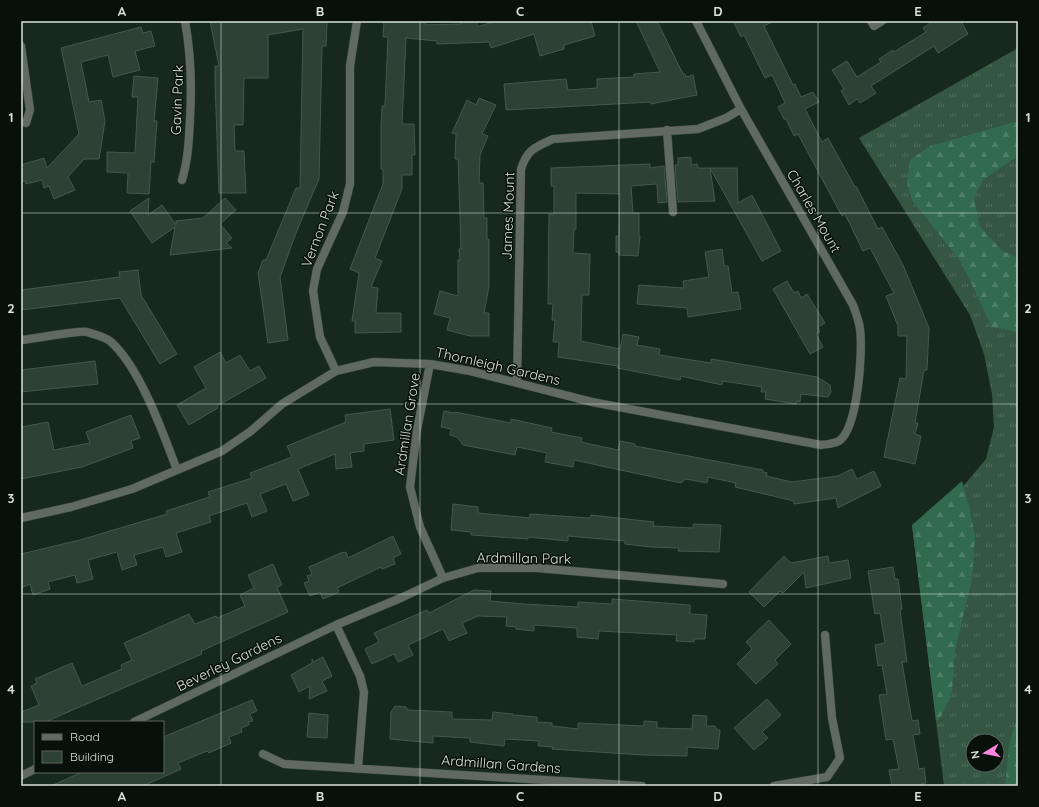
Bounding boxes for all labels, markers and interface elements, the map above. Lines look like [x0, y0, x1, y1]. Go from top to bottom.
text: A [118, 3, 127, 19]
text: B [316, 3, 324, 19]
text: C [516, 3, 524, 19]
text: D [713, 3, 723, 19]
text: E [914, 3, 922, 19]
street label: Gavin Park [167, 65, 187, 135]
text: 1 [8, 109, 14, 125]
text: 1 [1025, 109, 1031, 125]
street label: Charles Mount [783, 166, 845, 256]
street label: James Mount [497, 171, 519, 260]
street label: Vernon Park [297, 188, 343, 270]
text: 2 [7, 300, 15, 316]
text: 2 [1024, 300, 1032, 316]
street label: Thornleigh Gardens [434, 343, 562, 389]
street label: Ardmillan Grove [390, 371, 424, 477]
text: 3 [8, 490, 15, 506]
text: 3 [1025, 490, 1032, 506]
street label: Ardmillan Park [476, 548, 572, 568]
street label: Beverley Gardens [173, 629, 285, 695]
text: 4 [7, 681, 15, 697]
text: 4 [1024, 681, 1032, 697]
legend [34, 721, 164, 773]
text: Road [70, 729, 100, 744]
north arrow [965, 733, 1005, 773]
text: Building [70, 749, 114, 764]
text: N [968, 750, 983, 760]
street label: Ardmillan Gardens [441, 751, 561, 777]
text: A [118, 788, 127, 804]
text: B [316, 788, 324, 804]
text: C [516, 788, 524, 804]
text: D [713, 788, 723, 804]
text: E [914, 788, 922, 804]

